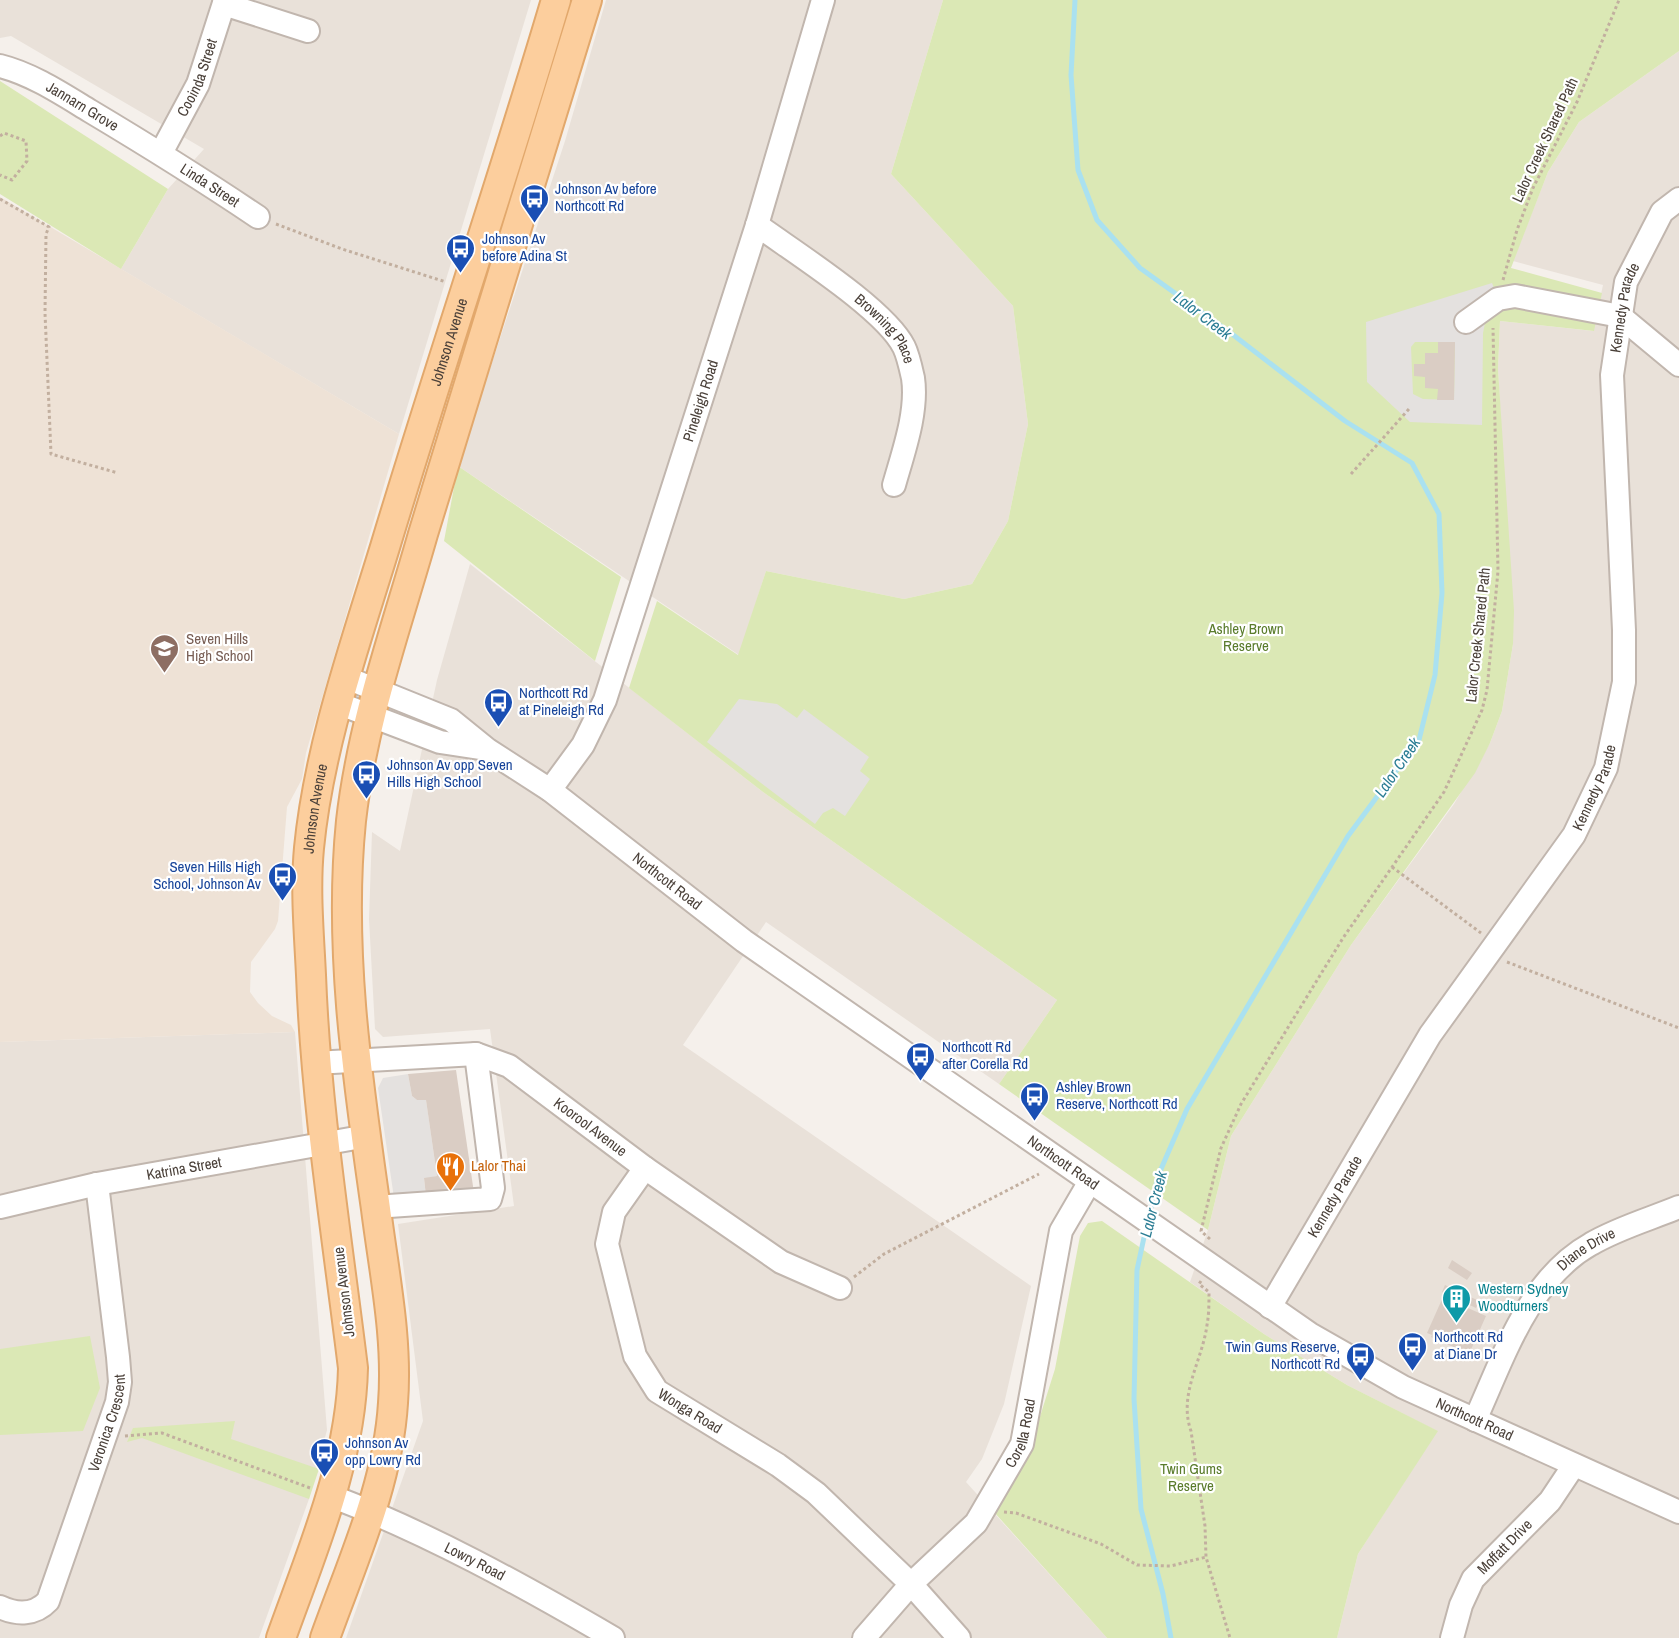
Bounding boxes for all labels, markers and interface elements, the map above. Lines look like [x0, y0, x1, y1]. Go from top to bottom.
street label: Cooinda Street [171, 35, 222, 120]
street label: Lalor Creek Shared Path [1506, 74, 1583, 206]
street label: Jannarn Grove [42, 76, 123, 136]
street label: Linda Street [176, 158, 244, 212]
place label: Johnson Av before Northcott Rd [555, 178, 657, 216]
bus stop icon: Johnson Av before Northcott Rd [518, 182, 550, 224]
place label: Johnson Av before Adina St [482, 228, 567, 266]
bus stop icon: Johnson Av before Adina St [445, 232, 477, 274]
street label: Kennedy Parade [1605, 259, 1644, 354]
water label: Lalor Creek [1169, 286, 1237, 344]
street label: Browning Place [850, 288, 920, 366]
street label: Johnson Avenue [425, 295, 472, 388]
street label: Pineleigh Road [677, 357, 723, 444]
street label: Lalor Creek Shared Path [1460, 567, 1495, 703]
park label: Ashley Brown Reserve [1207, 618, 1284, 656]
place label: Seven Hills High School [186, 628, 253, 666]
school or university icon: Seven Hills High School [149, 632, 181, 674]
place label: Northcott Rd at Pineleigh Rd [519, 682, 604, 720]
bus stop icon: Northcott Rd at Pineleigh Rd [482, 686, 514, 728]
water label: Lalor Creek [1369, 732, 1425, 801]
street label: Kennedy Parade [1567, 743, 1621, 834]
place label: Johnson Av opp Seven Hills High School [387, 754, 513, 792]
bus stop icon: Johnson Av opp Seven Hills High School [350, 758, 382, 800]
street label: Johnson Avenue [298, 762, 332, 855]
street label: Northcott Road [628, 847, 707, 914]
place label: Seven Hills High School, Johnson Av [153, 856, 262, 894]
bus stop icon: Seven Hills High School, Johnson Av [266, 860, 298, 902]
place label: Northcott Rd after Corella Rd [942, 1036, 1028, 1074]
bus stop icon: Northcott Rd after Corella Rd [905, 1040, 937, 1082]
place label: Ashley Brown Reserve, Northcott Rd [1055, 1076, 1178, 1114]
bus stop icon: Ashley Brown Reserve, Northcott Rd [1019, 1080, 1051, 1122]
street label: Koorool Avenue [550, 1092, 632, 1161]
street label: Northcott Road [1023, 1130, 1103, 1194]
restaurant icon: Lalor Thai [434, 1150, 466, 1192]
street label: Katrina Street [145, 1151, 224, 1185]
street label: Kennedy Parade [1302, 1151, 1367, 1241]
place label: Lalor Thai [471, 1155, 526, 1176]
water label: Lalor Creek [1134, 1168, 1172, 1240]
street label: Diane Drive [1552, 1222, 1619, 1275]
street label: Johnson Avenue [328, 1246, 359, 1338]
place label: Western Sydney Woodturners [1478, 1278, 1569, 1316]
building icon: Western Sydney Woodturners [1441, 1282, 1473, 1324]
place label: Northcott Rd at Diane Dr [1434, 1326, 1503, 1364]
bus stop icon: Northcott Rd at Diane Dr [1397, 1330, 1429, 1372]
place label: Twin Gums Reserve, Northcott Rd [1225, 1336, 1340, 1374]
bus stop icon: Twin Gums Reserve, Northcott Rd [1345, 1340, 1377, 1382]
street label: Veronica Crescent [83, 1373, 130, 1475]
street label: Wonga Road [654, 1383, 726, 1438]
street label: Northcott Road [1433, 1392, 1517, 1446]
street label: Corella Road [999, 1397, 1040, 1472]
place label: Johnson Av opp Lowry Rd [345, 1432, 421, 1470]
bus stop icon: Johnson Av opp Lowry Rd [308, 1436, 340, 1478]
park label: Twin Gums Reserve [1160, 1458, 1222, 1496]
street label: Moffatt Drive [1472, 1514, 1537, 1579]
street label: Lowry Road [441, 1537, 509, 1585]

